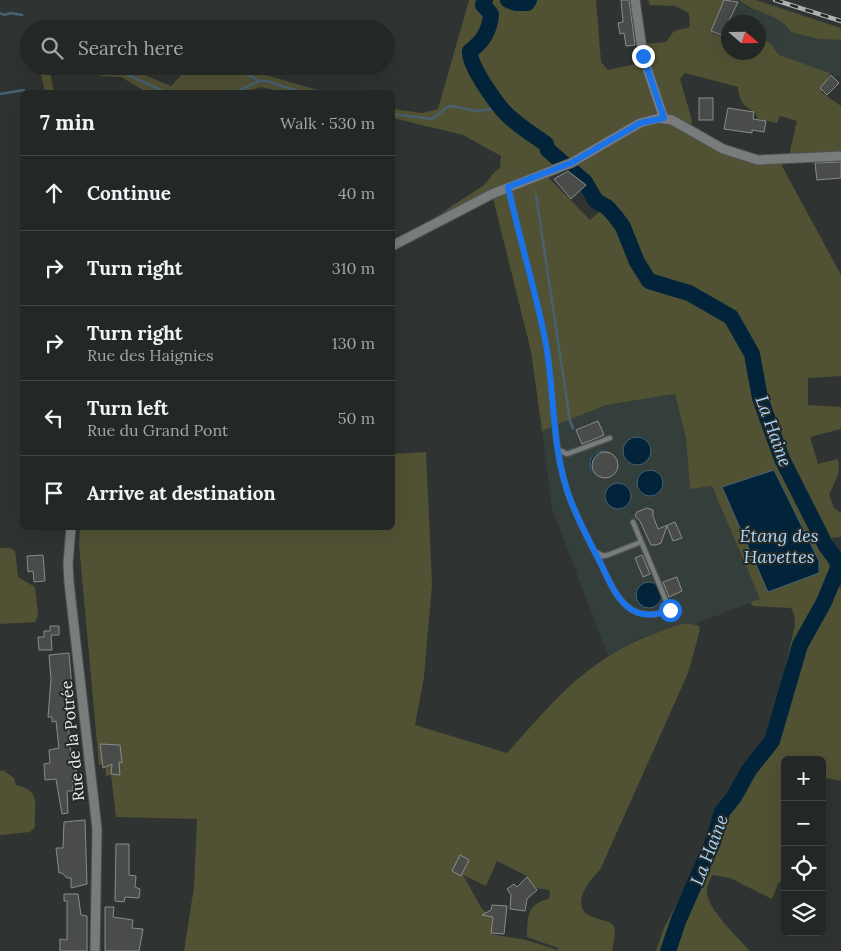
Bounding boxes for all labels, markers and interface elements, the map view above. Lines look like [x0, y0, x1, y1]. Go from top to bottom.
north arrow [721, 15, 766, 60]
search box [20, 20, 395, 75]
icon: search [38, 34, 66, 62]
text: Search here [78, 36, 184, 60]
route end [632, 45, 655, 68]
text: 7 min [40, 109, 95, 136]
text: Walk · 530 m [280, 113, 375, 133]
icon: ahead [40, 179, 68, 207]
text: Continue [87, 181, 171, 205]
text: 40 m [338, 183, 375, 203]
icon: right [40, 254, 68, 282]
text: Turn right [87, 256, 183, 280]
text: 310 m [332, 258, 375, 278]
text: Turn right [87, 321, 183, 345]
icon: right [40, 329, 68, 357]
text: 130 m [332, 333, 375, 353]
text: Rue des Haignies [87, 345, 214, 365]
water label: La Haine [751, 392, 797, 470]
text: Turn left [87, 396, 168, 420]
icon: left [40, 404, 68, 432]
text: 50 m [338, 408, 375, 428]
text: Rue du Grand Pont [87, 420, 228, 440]
icon: arrive [40, 479, 68, 507]
text: Arrive at destination [87, 481, 276, 505]
water label: Étang des Havettes [740, 524, 818, 568]
route start [659, 599, 682, 622]
street label: Rue de la Potrée [56, 680, 88, 802]
map controls [781, 756, 826, 936]
button: + [781, 756, 826, 801]
button: − [781, 801, 826, 846]
water label: La Haine [685, 811, 733, 889]
button: locate [781, 846, 826, 891]
button: layers [781, 891, 826, 936]

